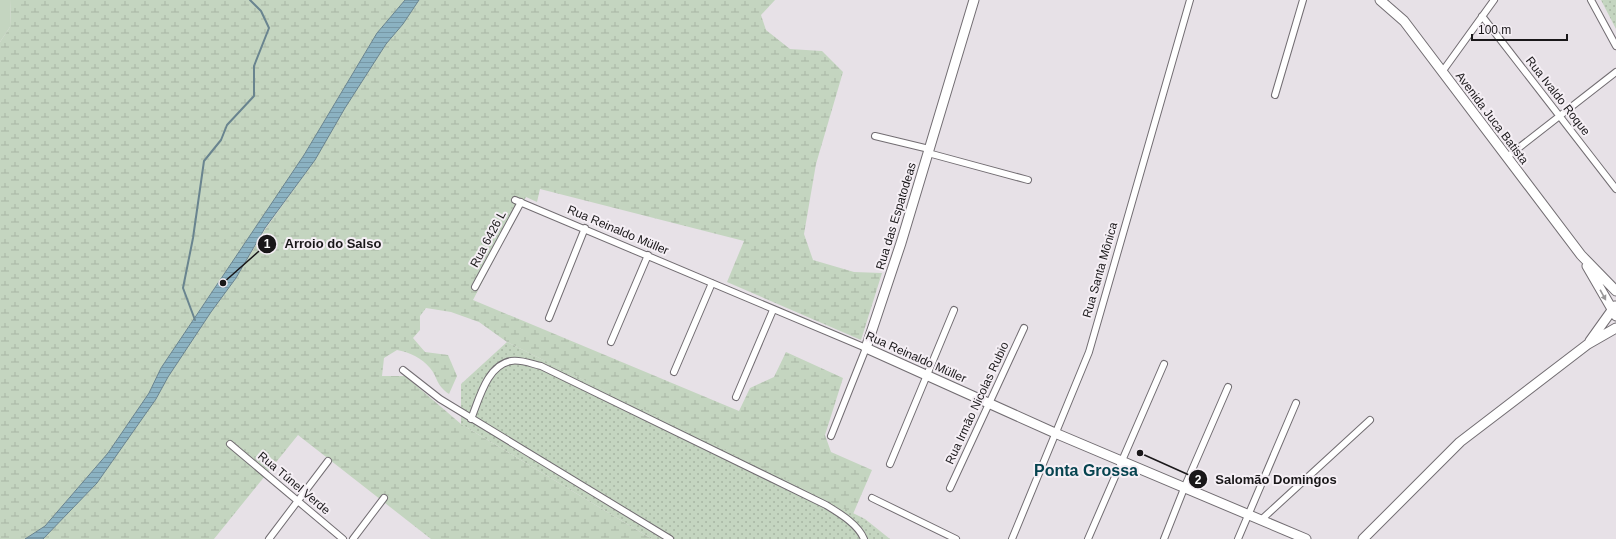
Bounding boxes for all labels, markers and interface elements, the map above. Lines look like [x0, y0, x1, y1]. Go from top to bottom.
scale bar [1472, 16, 1567, 42]
text: 100 m [1478, 23, 1511, 37]
street label: Rua Ivaldo Roque [1523, 54, 1593, 138]
street label: Avenida Juca Batista [1453, 69, 1531, 167]
street label: Rua das Espatodeas [873, 161, 919, 271]
street label: Rua Reinaldo Müller [565, 202, 671, 258]
street label: Rua 6426 L [467, 208, 509, 270]
street label: Rua Santa Mônica [1080, 220, 1120, 319]
callout: Arroio do Salso [257, 231, 389, 256]
text: Arroio do Salso [285, 236, 381, 251]
text: 1 [264, 237, 271, 251]
one-way arrow [1600, 289, 1607, 301]
street label: Rua Reinaldo Müller [863, 328, 969, 386]
street label: Rua Irmão Nicolas Rubio [942, 339, 1012, 466]
street label: Rua Túnel Verde [255, 449, 333, 517]
district label: Ponta Grossa [1034, 462, 1138, 479]
callout: Salomão Domingos [1188, 467, 1345, 492]
text: Salomão Domingos [1215, 472, 1337, 487]
text: 2 [1195, 473, 1202, 487]

